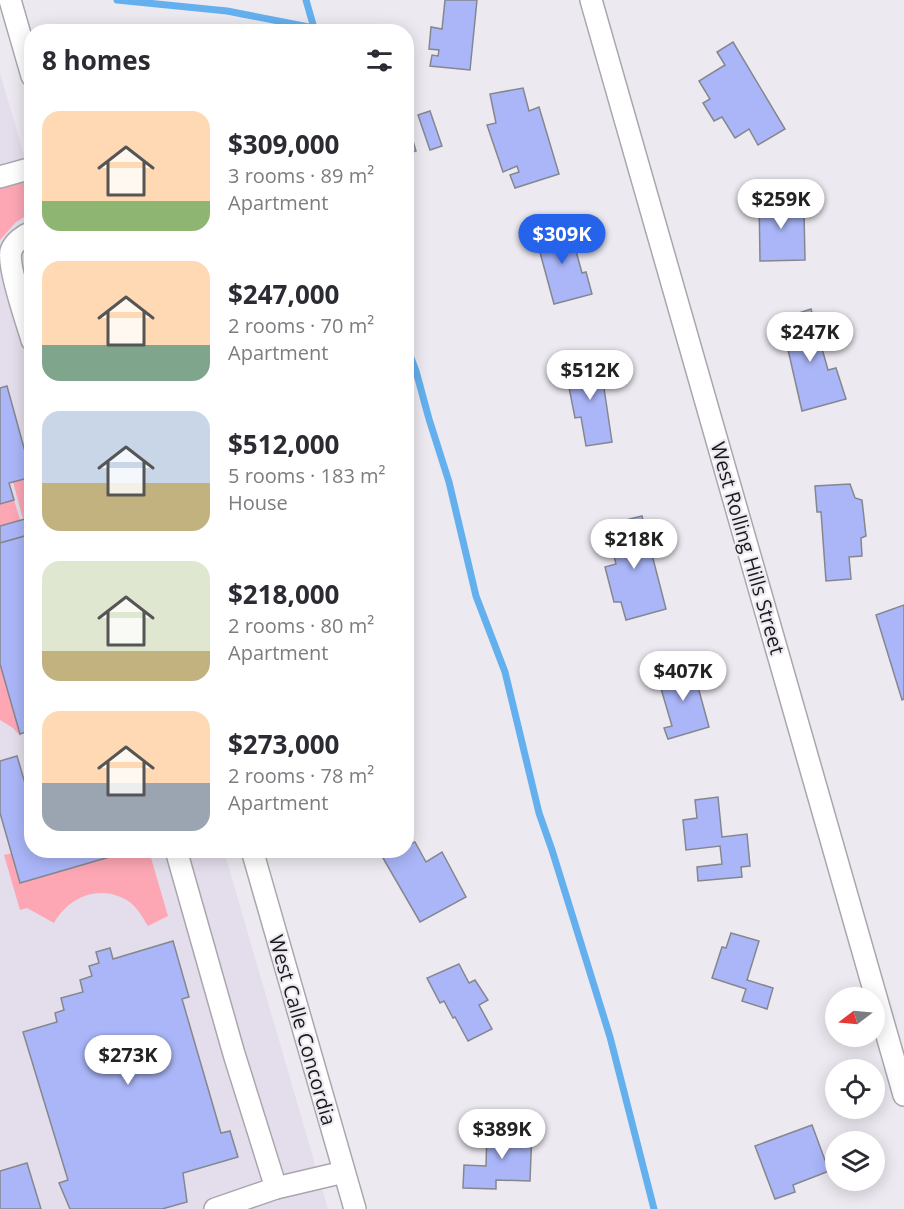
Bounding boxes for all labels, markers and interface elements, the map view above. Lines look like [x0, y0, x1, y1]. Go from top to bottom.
text: 8 homes [42, 42, 151, 78]
icon: filters [363, 44, 396, 77]
text: $309,000 [228, 126, 339, 162]
icon: home [90, 135, 162, 207]
text: 3 rooms · 89 m² [228, 162, 374, 189]
pin: $259K [739, 179, 823, 230]
text: $259K [751, 185, 811, 212]
text: Apartment [228, 189, 328, 216]
pin: $309K [520, 214, 604, 265]
text: $309K [532, 220, 592, 247]
text: $247,000 [228, 276, 339, 312]
icon: home [90, 285, 162, 357]
text: 2 rooms · 70 m² [228, 312, 374, 339]
pin: $247K [768, 312, 852, 363]
text: $247K [780, 318, 840, 345]
text: Apartment [228, 339, 328, 366]
pin: $512K [548, 350, 632, 401]
text: $512K [560, 356, 620, 383]
text: $512,000 [228, 426, 339, 462]
icon: home [90, 435, 162, 507]
street label: West Rolling Hills Street [705, 439, 791, 657]
text: 5 rooms · 183 m² [228, 462, 386, 489]
text: House [228, 489, 288, 516]
pin: $218K [592, 519, 676, 570]
text: $218K [604, 525, 664, 552]
text: $218,000 [228, 576, 339, 612]
icon: home [90, 585, 162, 657]
text: 2 rooms · 80 m² [228, 612, 374, 639]
text: Apartment [228, 639, 328, 666]
pin: $407K [641, 651, 725, 702]
text: $407K [653, 657, 713, 684]
text: $273,000 [228, 726, 339, 762]
icon: home [90, 735, 162, 807]
text: 2 rooms · 78 m² [228, 762, 374, 789]
text: Apartment [228, 789, 328, 816]
street label: West Calle Concordia [263, 932, 343, 1128]
north arrow [825, 987, 885, 1047]
map controls [825, 987, 885, 1191]
pin: $273K [86, 1035, 170, 1086]
text: $273K [98, 1041, 158, 1068]
button: locate [825, 1059, 885, 1119]
pin: $389K [460, 1109, 544, 1160]
text: $389K [472, 1115, 532, 1142]
button: layers [825, 1131, 885, 1191]

